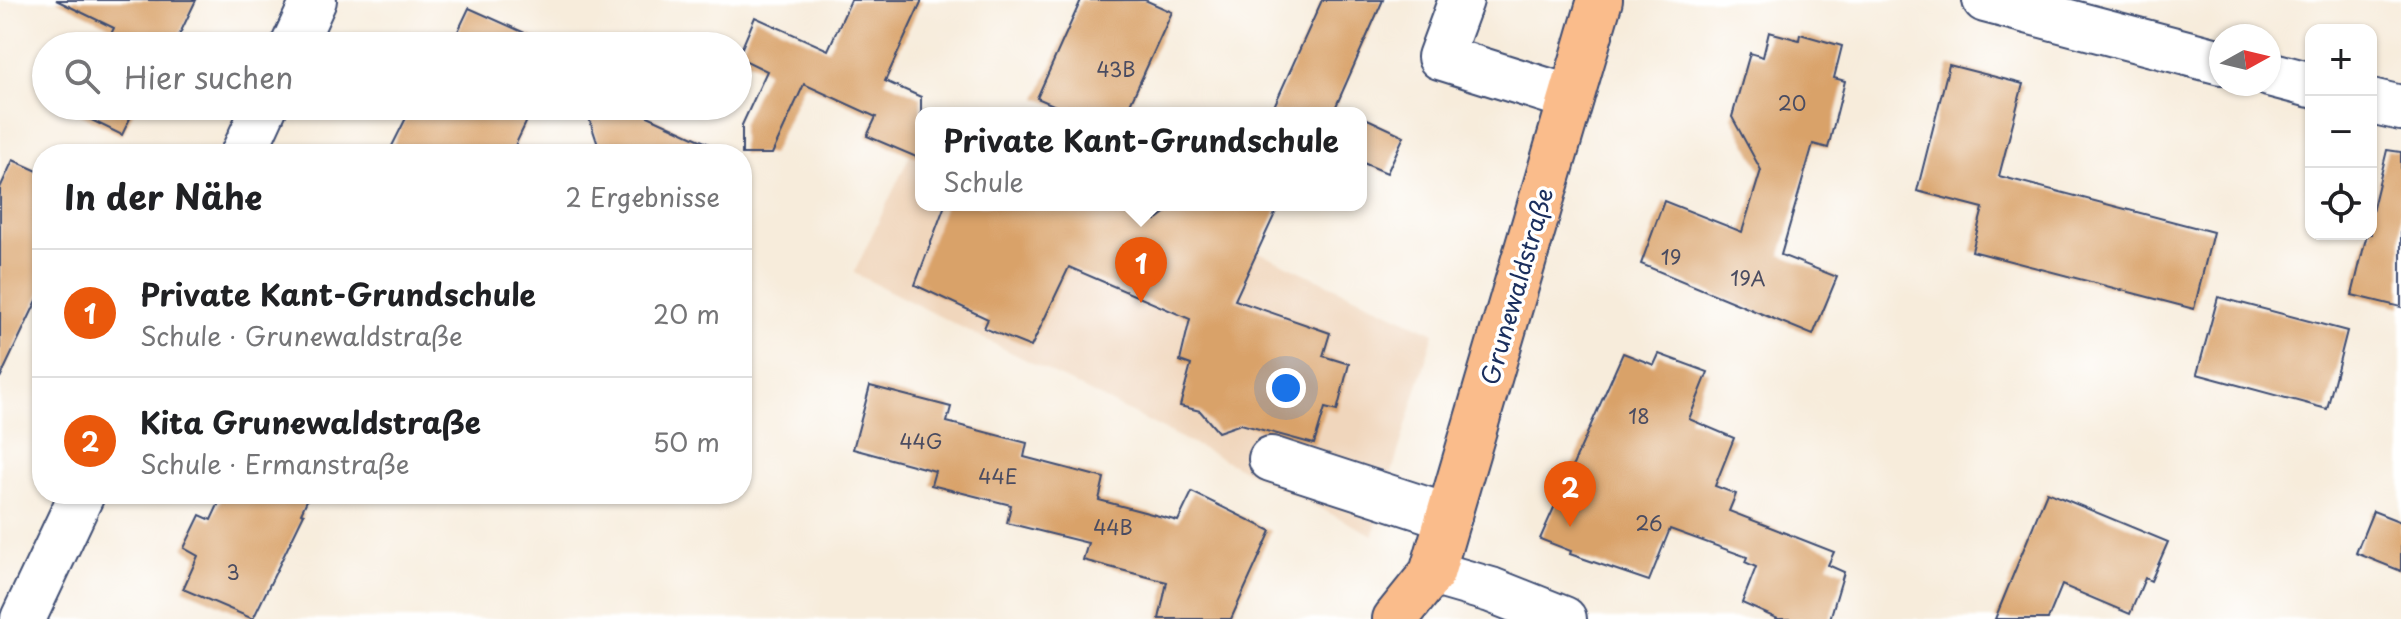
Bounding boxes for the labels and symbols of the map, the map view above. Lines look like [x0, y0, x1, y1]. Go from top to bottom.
north arrow [2209, 24, 2281, 96]
house number: 43B [1096, 54, 1136, 84]
house number: 20 [1778, 88, 1806, 118]
street label: Grunewaldstraße [1471, 183, 1561, 389]
pin: 1 [1115, 237, 1167, 303]
house number: 19 [1661, 242, 1681, 272]
house number: 19A [1730, 263, 1766, 293]
your location [1266, 368, 1306, 408]
house number: 18 [1628, 401, 1650, 431]
house number: 44G [899, 426, 943, 456]
house number: 44E [978, 461, 1018, 491]
pin: 2 [1544, 461, 1596, 527]
house number: 26 [1635, 508, 1663, 538]
house number: 44B [1093, 512, 1133, 542]
house number: 3 [226, 557, 240, 587]

